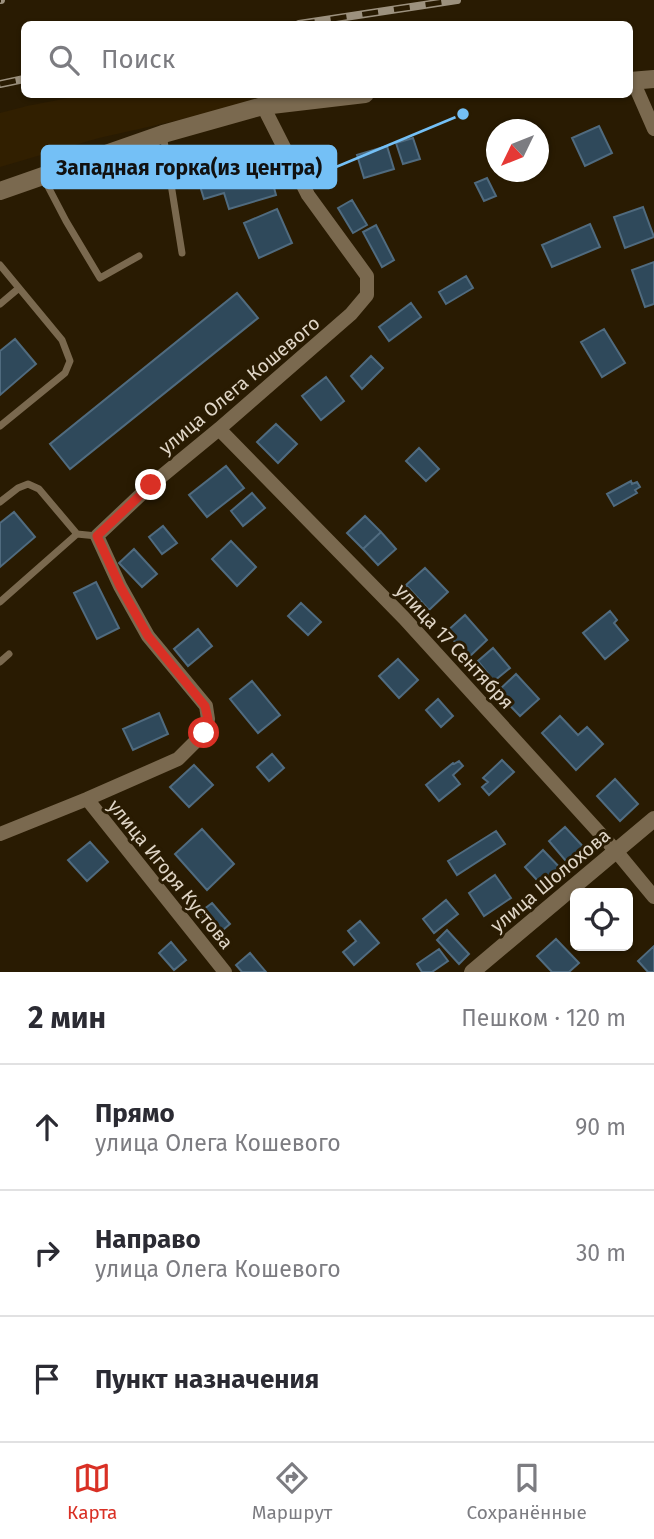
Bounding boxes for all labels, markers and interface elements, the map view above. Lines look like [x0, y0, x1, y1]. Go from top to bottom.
search box [21, 21, 633, 98]
icon: search [45, 41, 83, 79]
text: Поиск [101, 44, 175, 75]
north arrow [486, 119, 549, 182]
callout: Западная горка(из центра) [42, 146, 336, 188]
text: Западная горка(из центра) [55, 155, 322, 181]
street label: улица Олега Кошевого [154, 311, 324, 459]
route end [135, 469, 166, 500]
street label: улица 17 Сентября [391, 579, 519, 714]
route start [188, 717, 219, 748]
street label: улица Игоря Кустова [103, 795, 238, 954]
street label: улица Шолохова [486, 824, 615, 937]
map controls [570, 888, 633, 951]
button: locate [570, 888, 633, 951]
text: 2 мин [28, 1000, 106, 1036]
text: Пешком · 120 m [461, 1004, 626, 1032]
text: Прямо [95, 1098, 175, 1129]
icon: ahead [28, 1108, 66, 1146]
text: 90 m [575, 1113, 626, 1141]
text: улица Олега Кошевого [95, 1129, 341, 1157]
text: Направо [95, 1224, 201, 1255]
icon: right [28, 1234, 66, 1272]
text: 30 m [576, 1239, 626, 1267]
text: улица Олега Кошевого [95, 1255, 341, 1283]
icon: arrive [28, 1360, 66, 1398]
text: Пункт назначения [95, 1364, 319, 1395]
tab: Карта [67, 1459, 117, 1524]
tab: Маршрут [252, 1459, 332, 1524]
tab: Сохранённые [467, 1459, 587, 1524]

